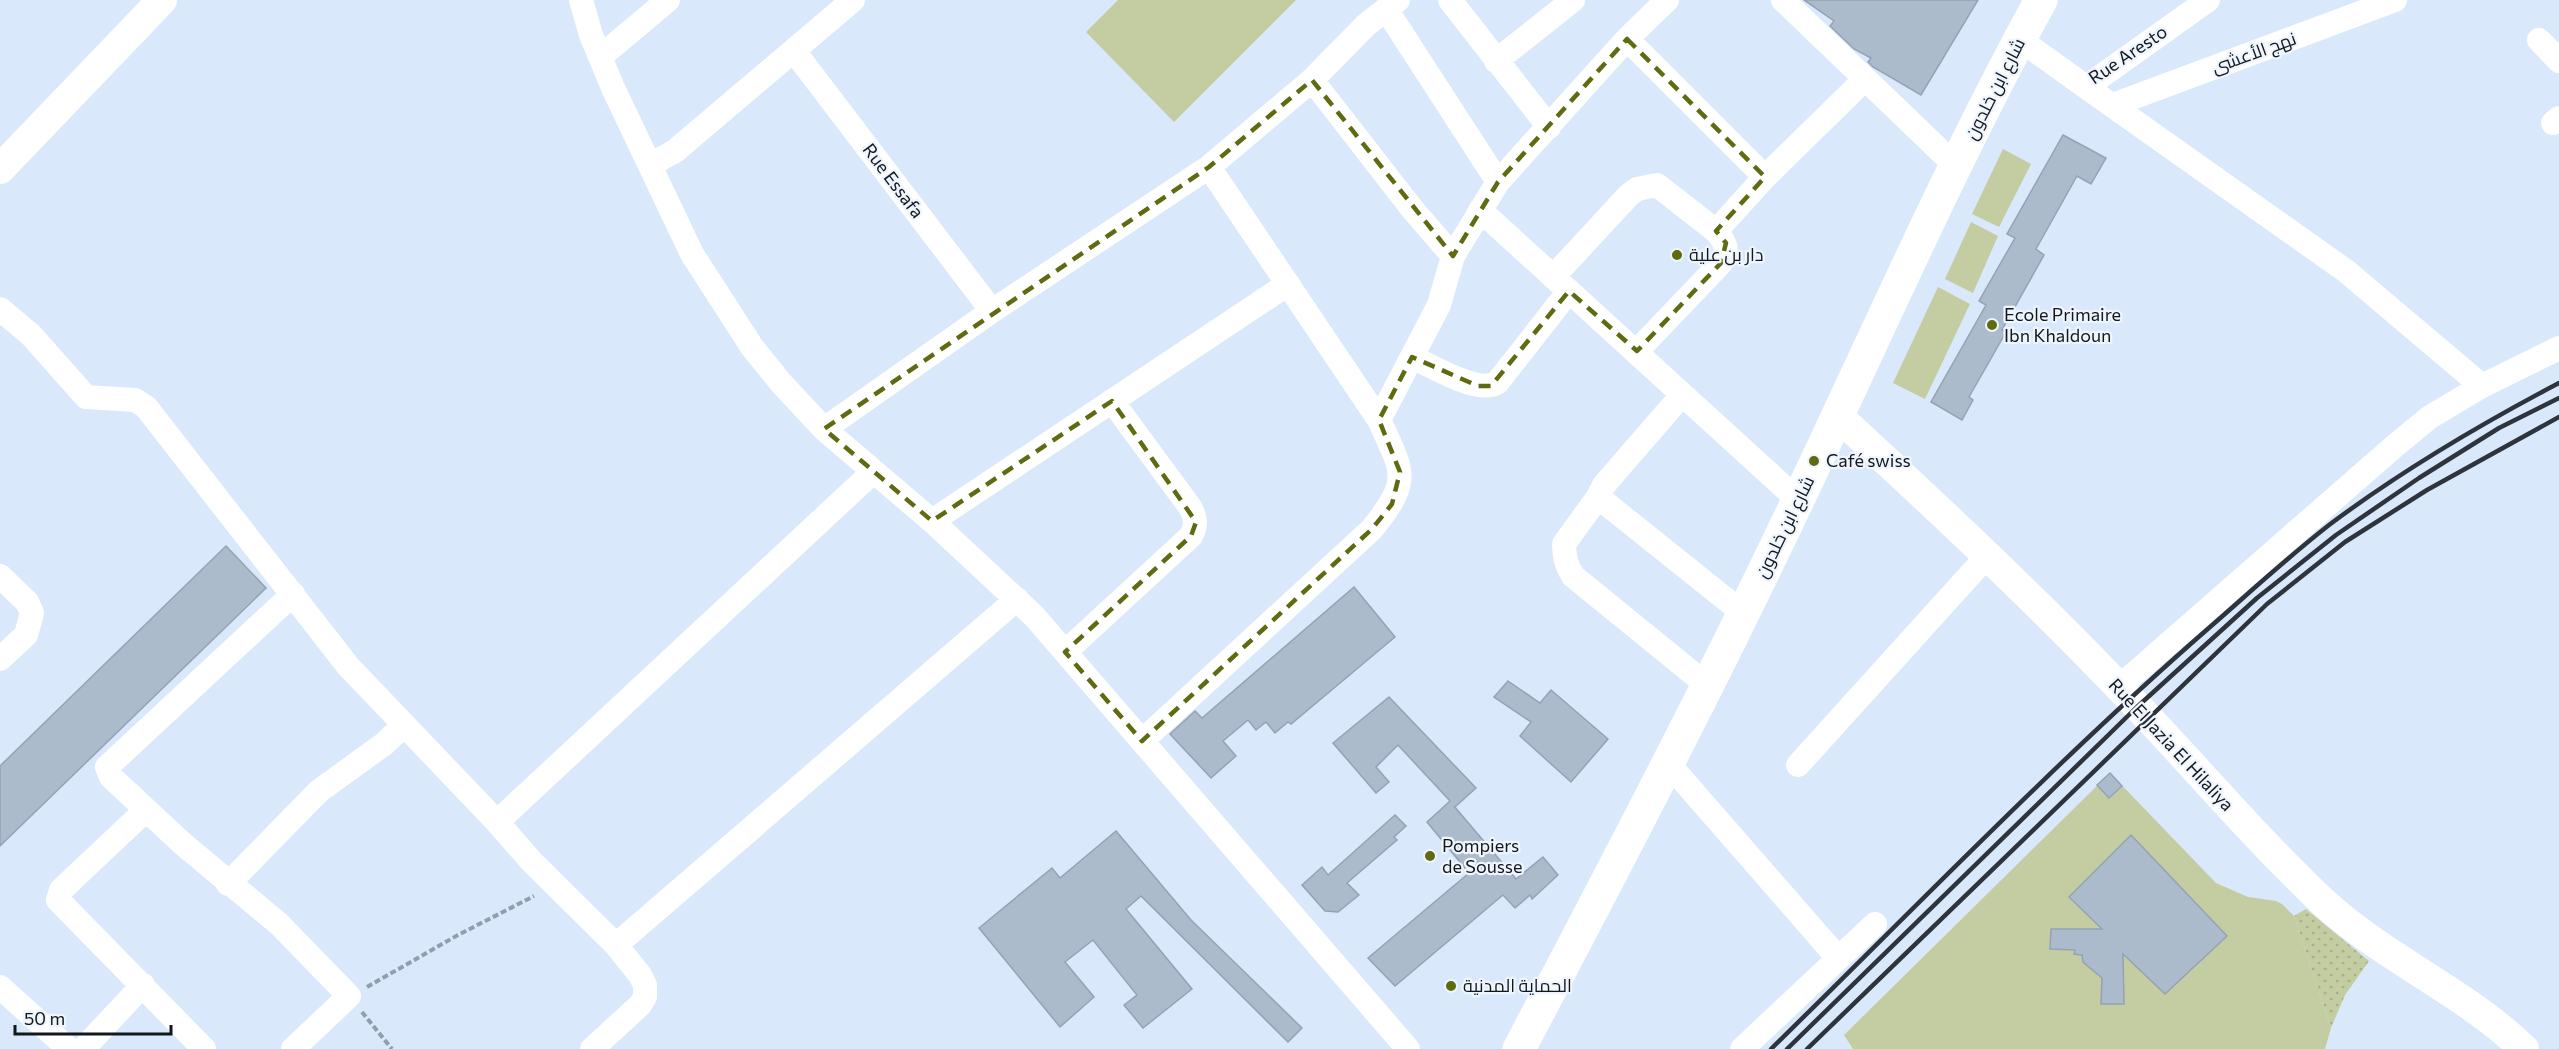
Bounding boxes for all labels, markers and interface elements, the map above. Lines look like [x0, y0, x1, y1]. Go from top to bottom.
street label: Rue Aresto [2084, 20, 2171, 88]
street label: نهج الأعشى [2208, 27, 2300, 79]
street label: شارع ابن خلدون [1959, 34, 2031, 144]
street label: Rue Essafa [859, 139, 929, 222]
place label: دار بن علية [1689, 243, 1763, 266]
marker: دار بن علية [1670, 248, 1684, 262]
place label: Ecole Primaire Ibn Khaldoun [2004, 303, 2121, 346]
marker: Ecole Primaire Ibn Khaldoun [1985, 318, 1999, 332]
place label: Café swiss [1826, 449, 1911, 471]
marker: Café swiss [1807, 454, 1821, 468]
street label: شارع ابن خلدون [1750, 472, 1820, 582]
street label: Rue El Jazia El Hilaliya [2105, 673, 2239, 815]
place label: Pompiers de Sousse [1442, 834, 1523, 877]
marker: Pompiers de Sousse [1423, 849, 1437, 863]
place label: الحماية المدنية [1463, 974, 1572, 996]
marker: الحماية المدنية [1444, 979, 1458, 993]
scale bar [15, 998, 171, 1036]
text: 50 m [24, 1007, 65, 1029]

